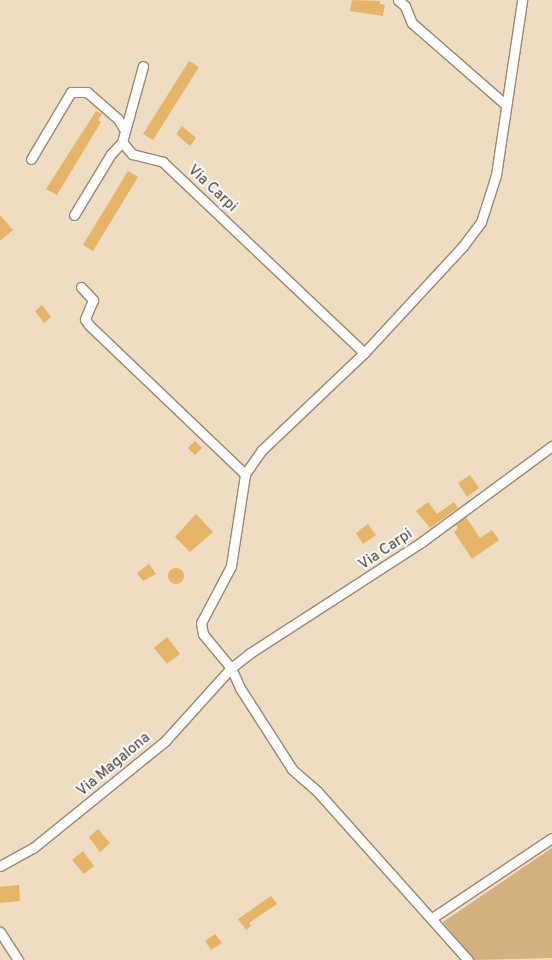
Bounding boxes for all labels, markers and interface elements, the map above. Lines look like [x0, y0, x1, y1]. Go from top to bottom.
street label: Via Carpi [184, 162, 240, 216]
street label: Via Carpi [356, 526, 416, 574]
street label: Via Magalona [74, 729, 154, 801]

